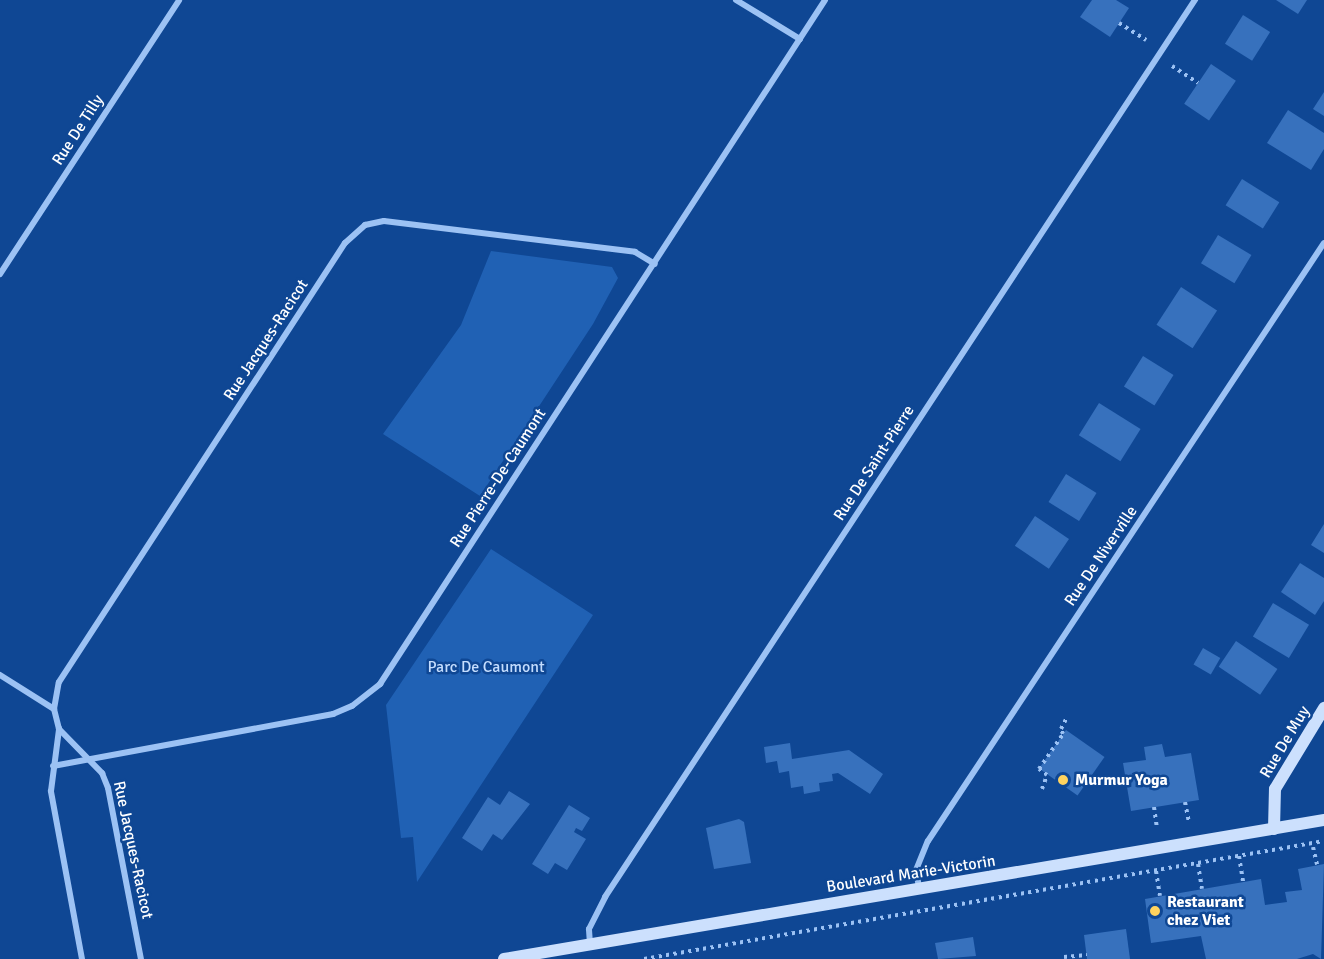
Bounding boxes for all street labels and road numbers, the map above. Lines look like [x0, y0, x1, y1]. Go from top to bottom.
street label: Rue De Tilly [48, 91, 108, 169]
street label: Rue Jacques-Racicot [220, 276, 312, 404]
street label: Rue De Saint-Pierre [830, 402, 918, 524]
street label: Rue Pierre-De-Caumont [446, 405, 550, 551]
street label: Rue De Niverville [1061, 502, 1141, 610]
street label: Rue De Muy [1256, 703, 1314, 781]
street label: Rue Jacques-Racicot [109, 779, 157, 921]
street label: Boulevard Marie-Victorin [825, 851, 997, 897]

